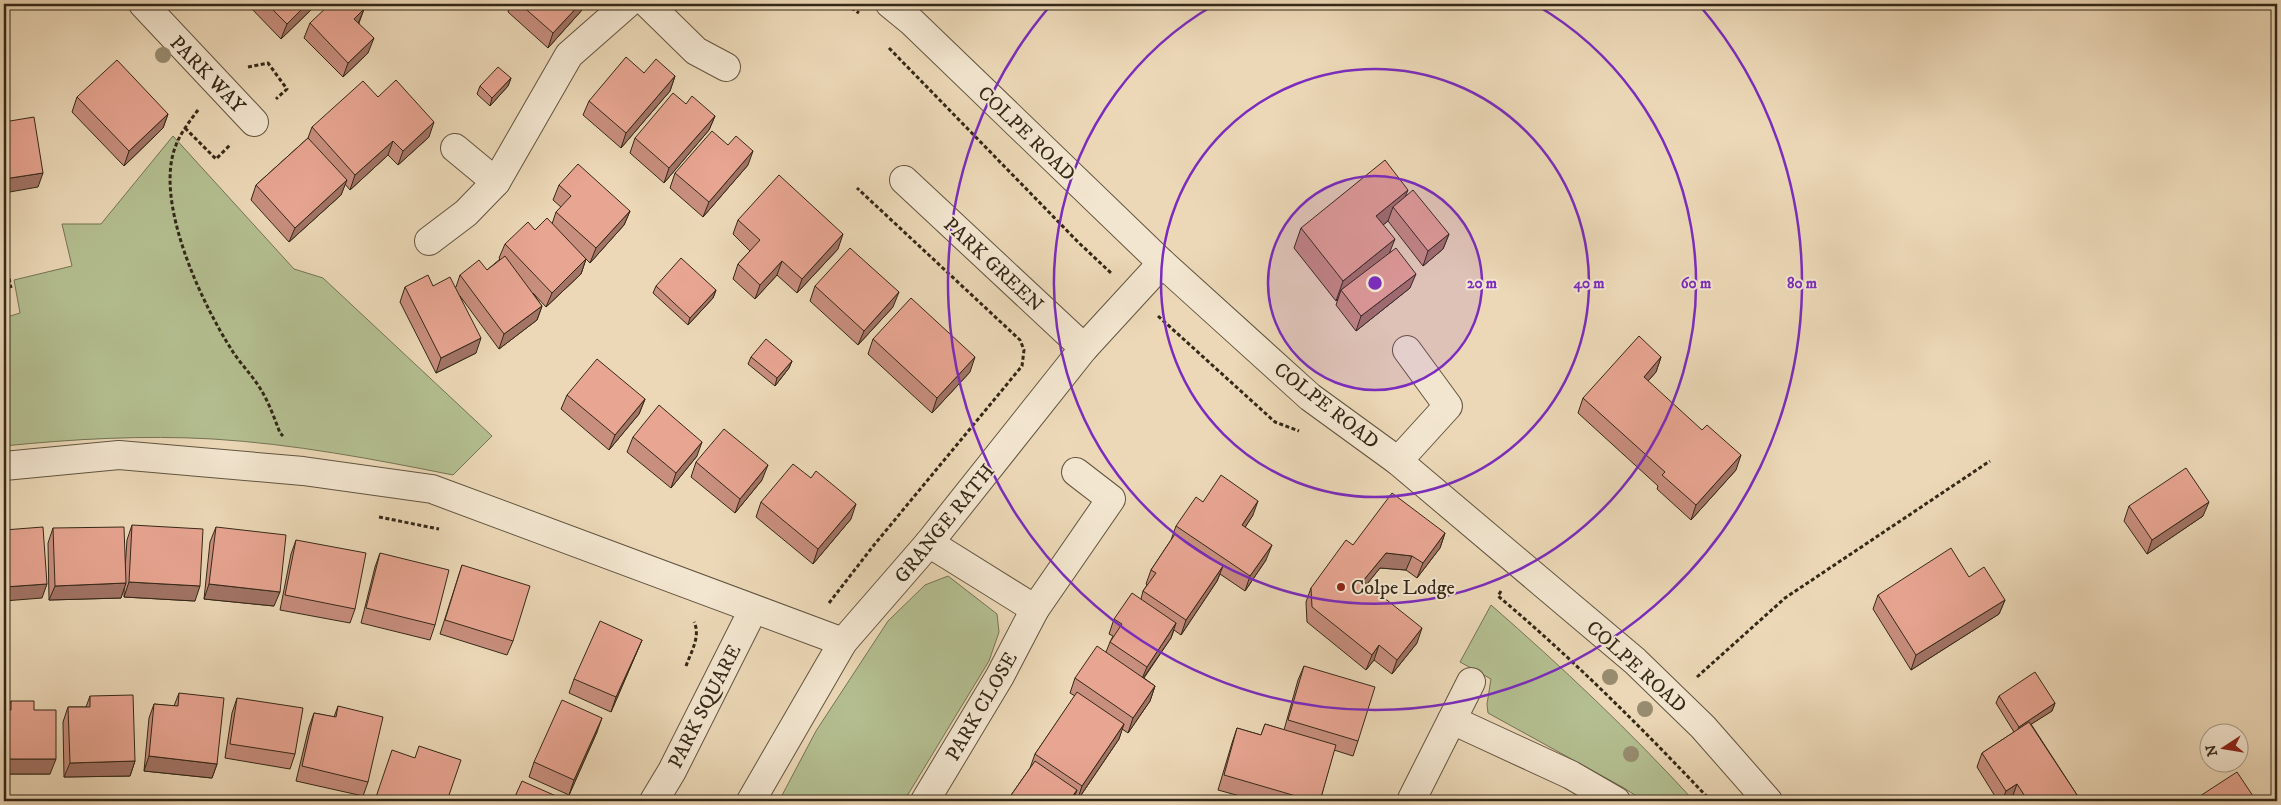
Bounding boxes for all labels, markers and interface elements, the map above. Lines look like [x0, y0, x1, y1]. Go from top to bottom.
street label: PARK WAY [164, 31, 250, 119]
street label: COLPE ROAD [972, 81, 1080, 187]
street label: PARK GREEN [938, 212, 1048, 318]
centre of rings [1366, 274, 1384, 292]
text: 20 m [1467, 274, 1498, 293]
text: 40 m [1572, 274, 1605, 293]
text: 60 m [1681, 274, 1712, 293]
text: 80 m [1787, 274, 1818, 293]
street label: COLPE ROAD [1269, 357, 1384, 455]
street label: GRANGE RATH [889, 459, 1001, 589]
place label: Colpe Lodge [1351, 576, 1455, 601]
marker: Colpe Lodge [1335, 581, 1347, 593]
street label: COLPE ROAD [1581, 615, 1691, 719]
street label: PARK SQUARE [663, 640, 747, 773]
street label: PARK CLOSE [941, 648, 1024, 766]
north arrow [2198, 722, 2248, 772]
text: N [2202, 743, 2222, 758]

